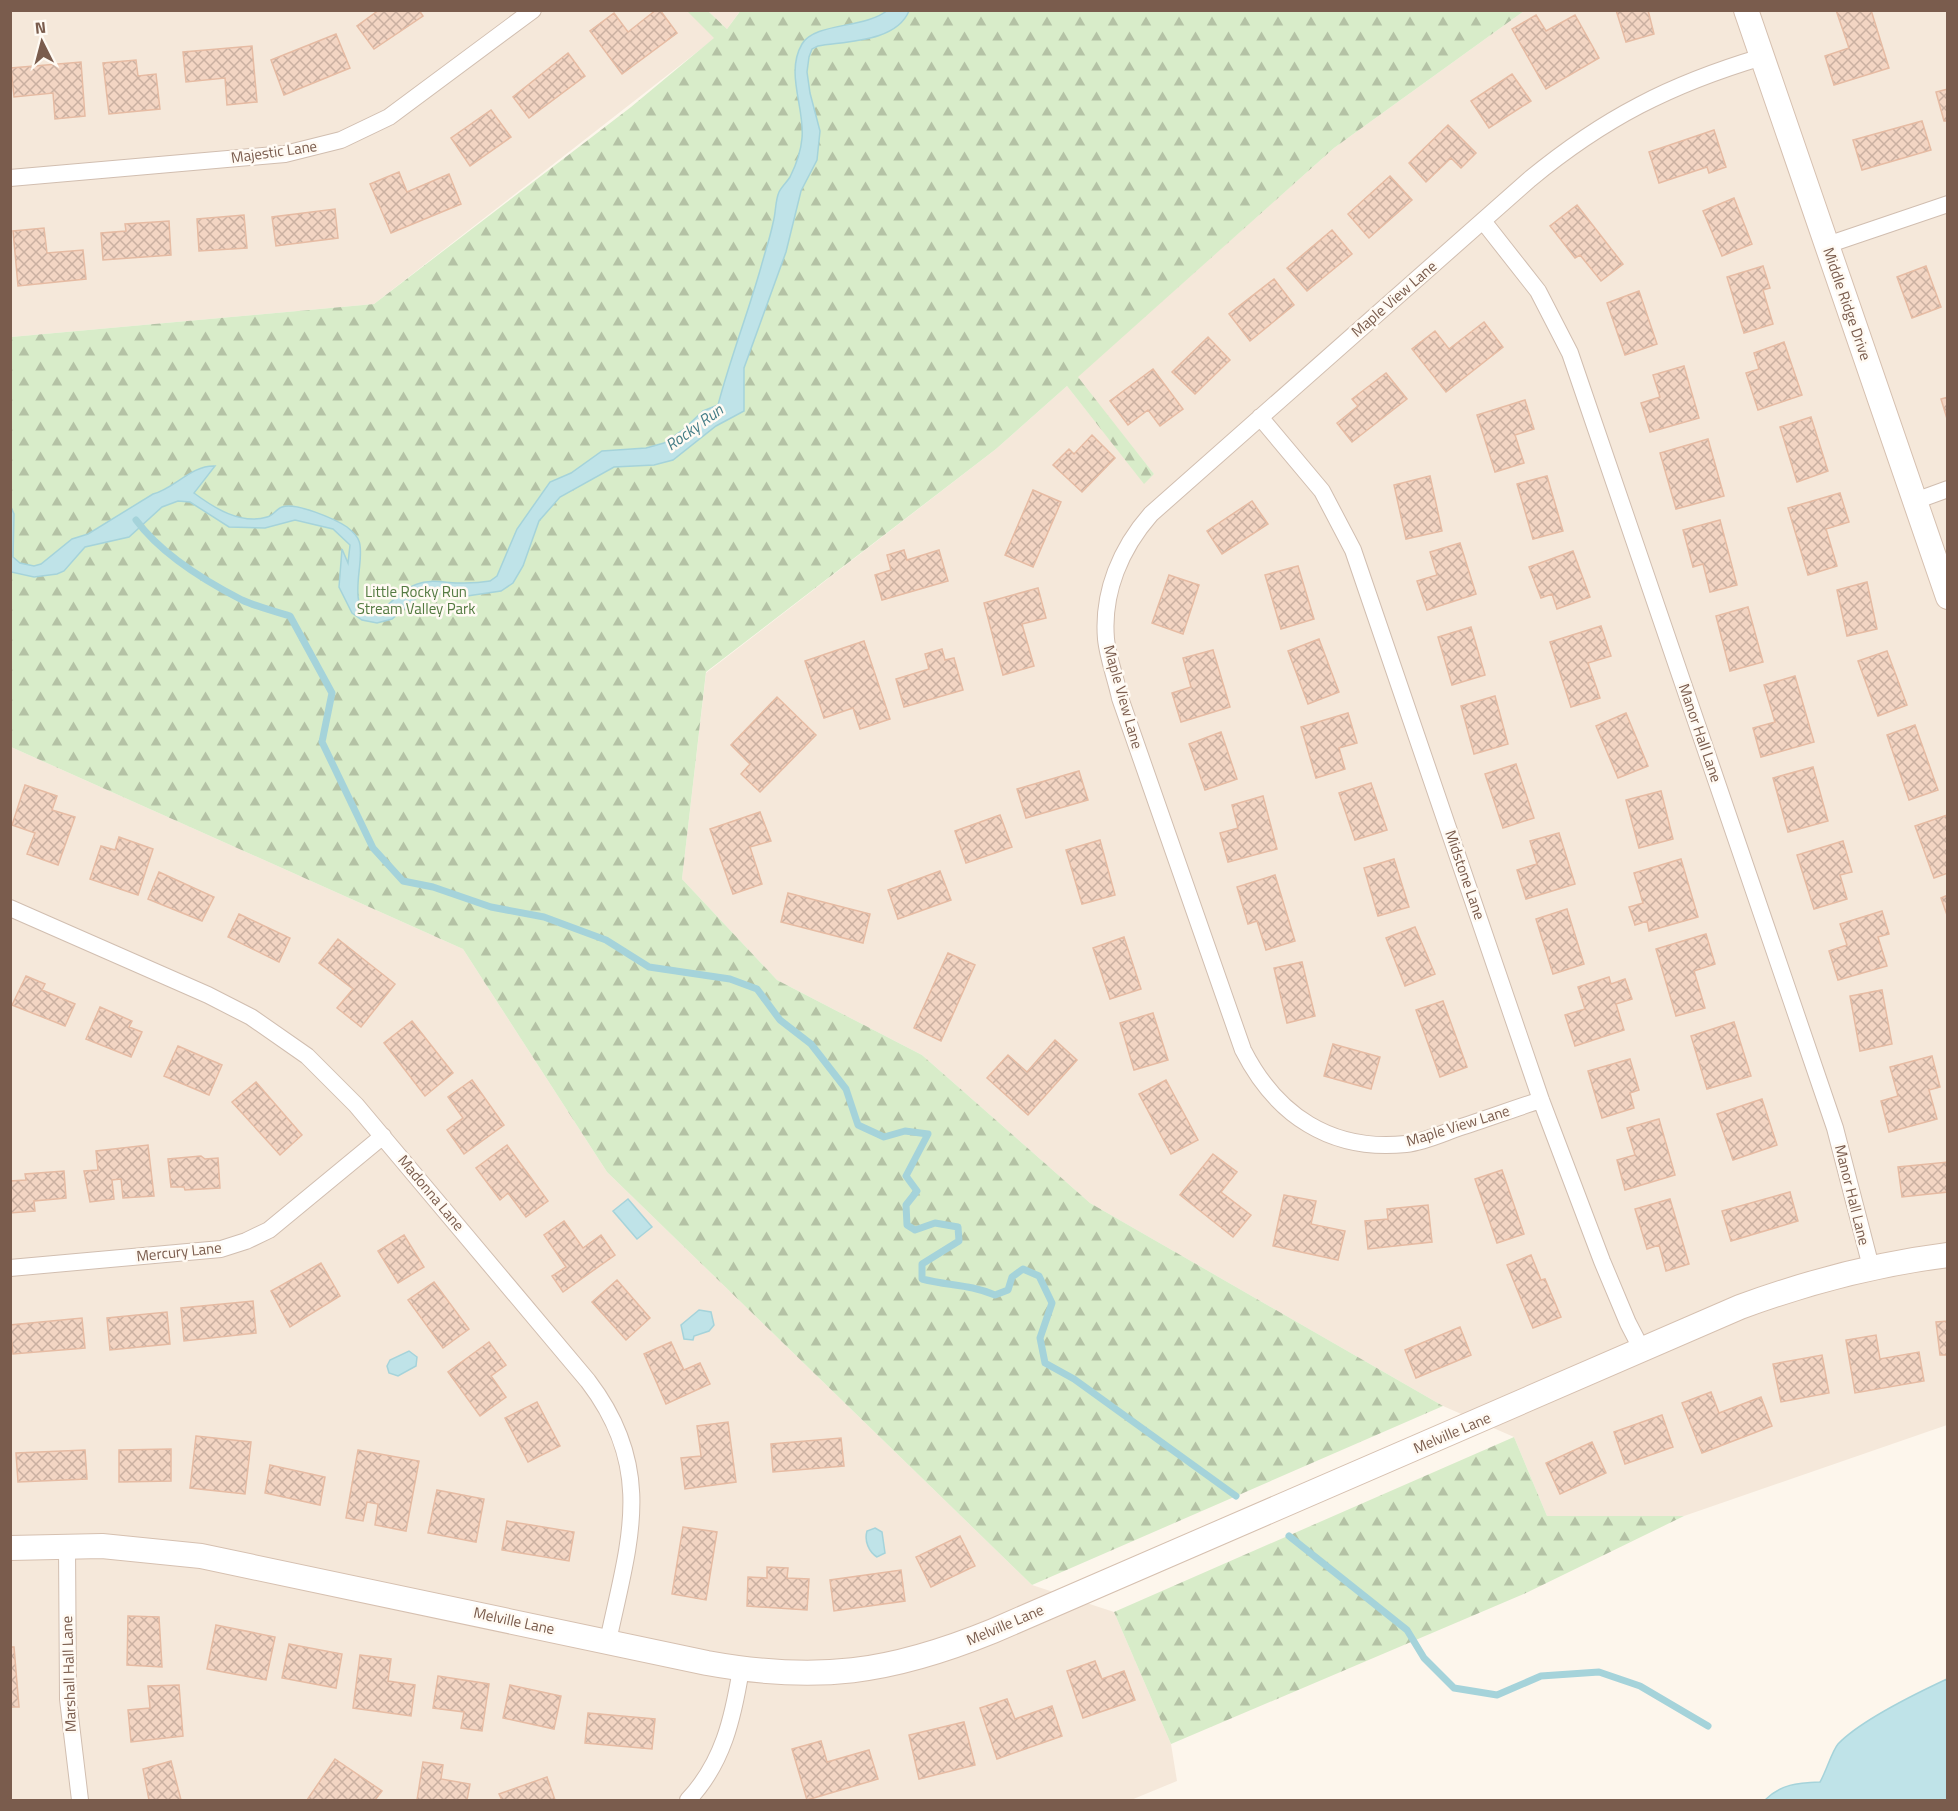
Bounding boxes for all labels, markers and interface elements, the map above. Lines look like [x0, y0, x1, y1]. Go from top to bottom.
north arrow [12, 12, 72, 72]
text: N [34, 15, 47, 40]
street label: Majestic Lane [229, 134, 318, 169]
street label: Middle Ridge Drive [1817, 244, 1878, 363]
street label: Maple View Lane [1346, 255, 1442, 342]
water label: Rocky Run [660, 397, 729, 456]
park label: Little Rocky Run Stream Valley Park [357, 580, 475, 620]
street label: Maple View Lane [1098, 642, 1149, 751]
street label: Manor Hall Lane [1673, 681, 1728, 785]
street label: Midstone Lane [1439, 827, 1492, 923]
street label: Maple View Lane [1403, 1099, 1512, 1152]
street label: Manor Hall Lane [1829, 1142, 1876, 1248]
street label: Madonna Lane [393, 1150, 470, 1236]
street label: Mercury Lane [135, 1236, 223, 1267]
street label: Melville Lane [1409, 1406, 1494, 1459]
street label: Melville Lane [962, 1598, 1047, 1651]
street label: Melville Lane [472, 1601, 557, 1640]
street label: Marshall Hall Lane [55, 1616, 82, 1733]

